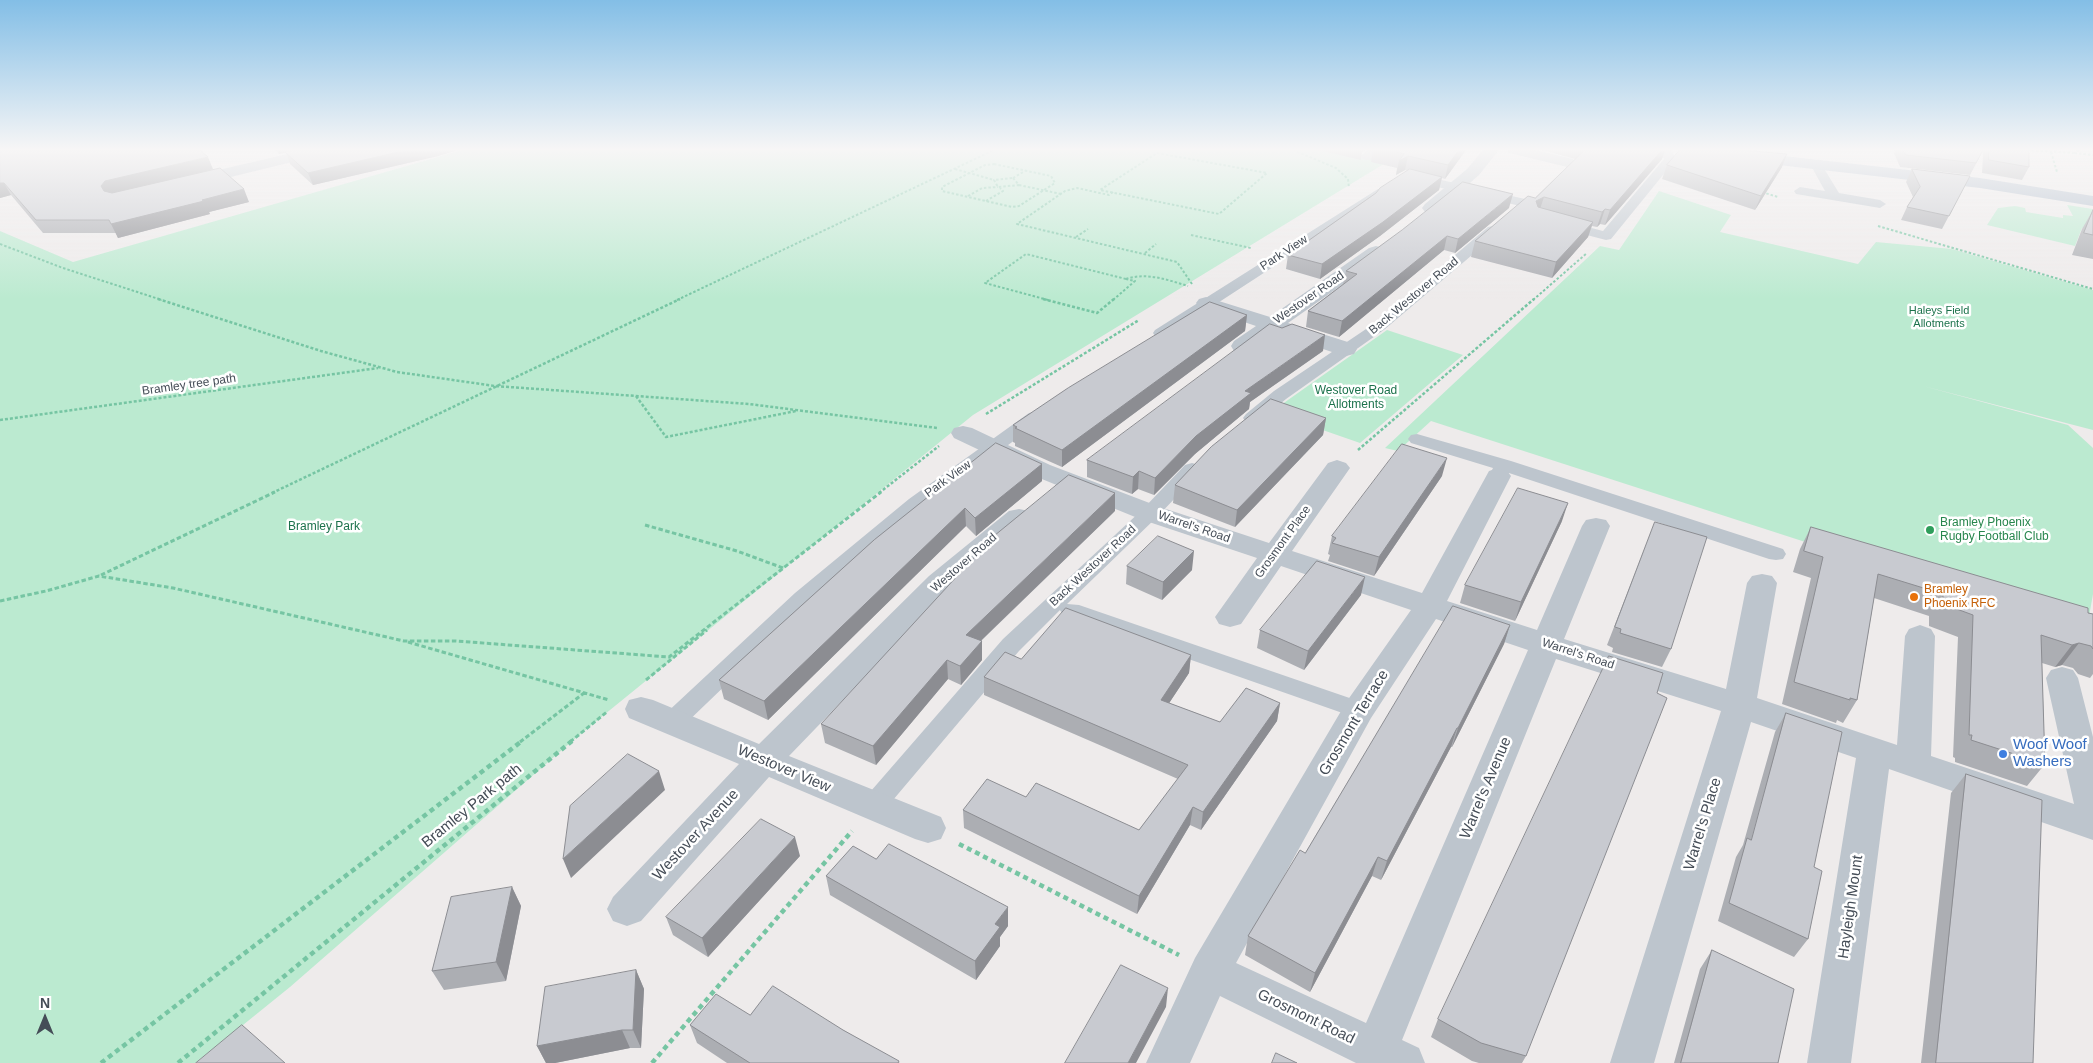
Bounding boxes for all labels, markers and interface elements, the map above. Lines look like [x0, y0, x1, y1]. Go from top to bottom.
street label: Park View [1258, 232, 1310, 274]
street label: Back Westover Road [1366, 254, 1462, 338]
street label: Westover Road [1271, 268, 1347, 328]
park label: Haleys Field Allotments [1909, 304, 1969, 330]
street label: Bramley tree path [141, 371, 237, 399]
park label: Westover Road Allotments [1315, 384, 1397, 412]
street label: Park View [922, 457, 974, 501]
street label: Grosmont Place [1252, 503, 1314, 581]
street label: Warrel's Road [1156, 508, 1232, 546]
place label: Bramley Phoenix Rugby Football Club [1940, 516, 2049, 544]
park label: Bramley Park [288, 520, 360, 534]
street label: Back Westover Road [1047, 522, 1139, 610]
marker: Bramley Phoenix Rugby Football Club [1924, 524, 1936, 536]
street label: Westover Road [928, 531, 1000, 595]
place label: Bramley Phoenix RFC [1924, 583, 1995, 611]
marker: Bramley Phoenix RFC [1908, 591, 1920, 603]
street label: Warrel's Road [1540, 636, 1616, 672]
street label: Grosmont Terrace [1315, 667, 1393, 779]
street label: Warrel's Avenue [1456, 734, 1516, 842]
place label: Woof Woof Washers [2013, 736, 2087, 771]
street label: Westover View [735, 741, 833, 797]
marker: Woof Woof Washers [1997, 748, 2009, 760]
street label: Bramley Park path [418, 760, 526, 852]
street label: Warrel's Place [1680, 776, 1726, 872]
street label: Westover Avenue [649, 786, 743, 884]
street label: Hayleigh Mount [1835, 854, 1867, 960]
street label: Grosmont Road [1254, 986, 1358, 1048]
north arrow [20, 993, 70, 1043]
text: N [40, 995, 50, 1011]

